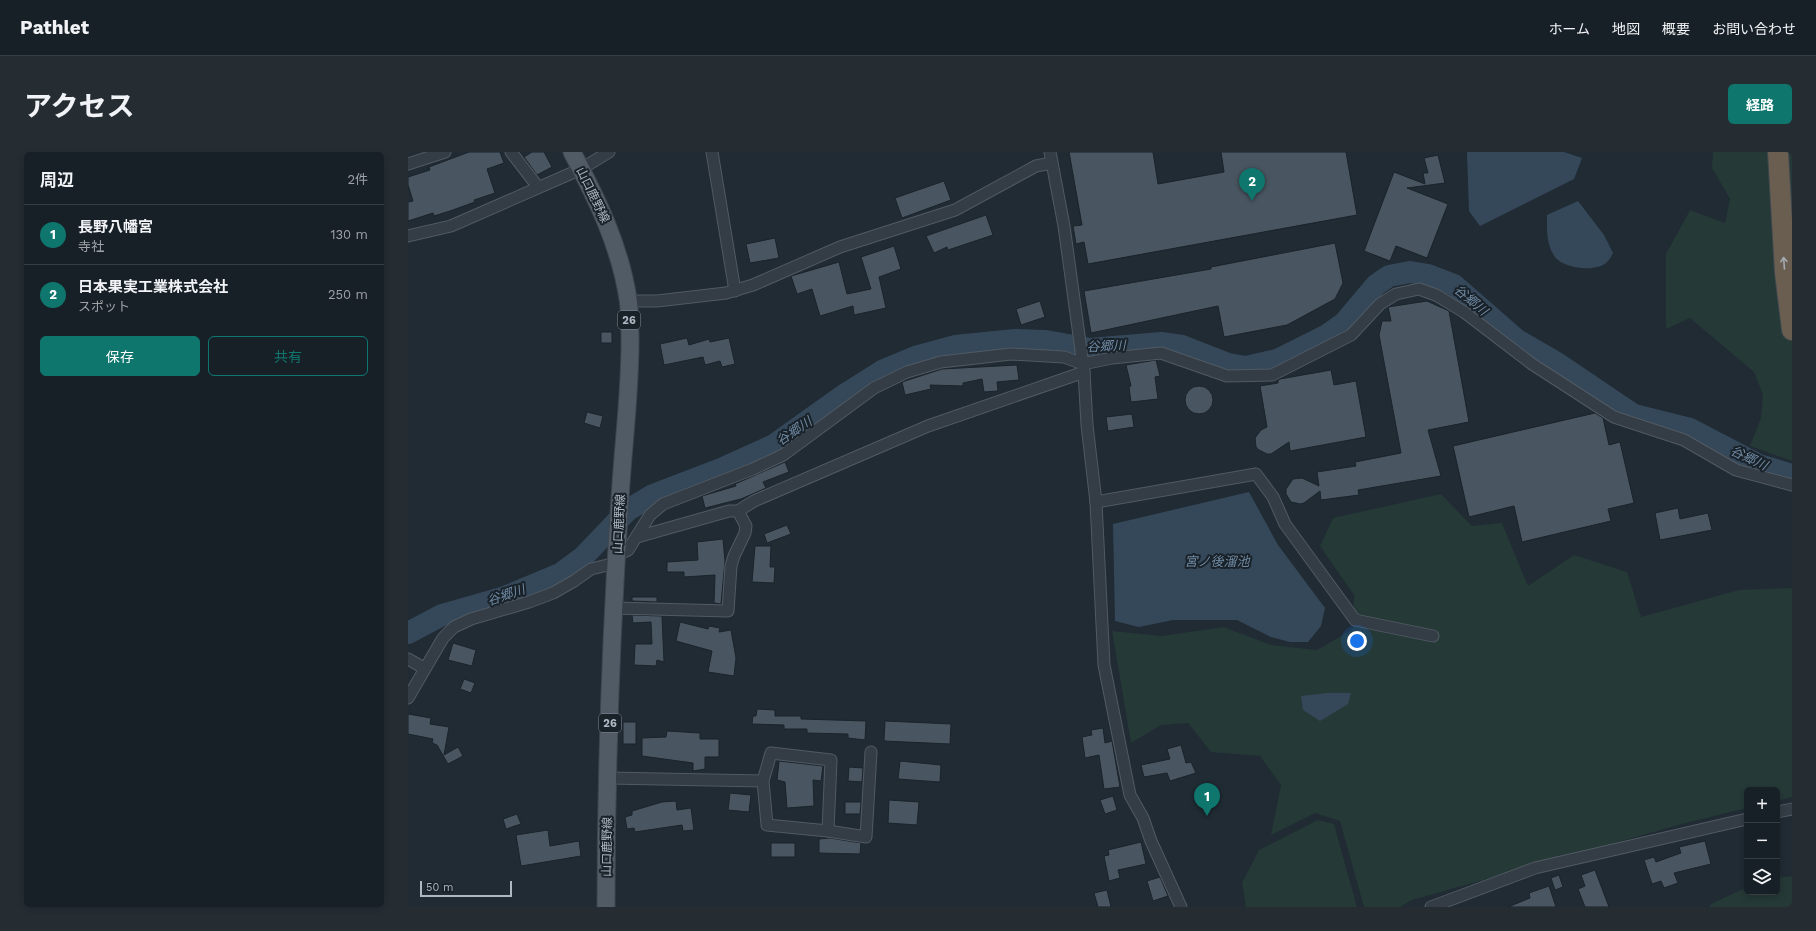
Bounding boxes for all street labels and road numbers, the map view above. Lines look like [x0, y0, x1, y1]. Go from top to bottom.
street label: 山口鹿野線 [574, 165, 612, 225]
road number: 26 [618, 311, 640, 329]
street label: 山口鹿野線 [610, 494, 628, 554]
road number: 26 [599, 714, 621, 732]
street label: 山口鹿野線 [599, 817, 615, 877]

